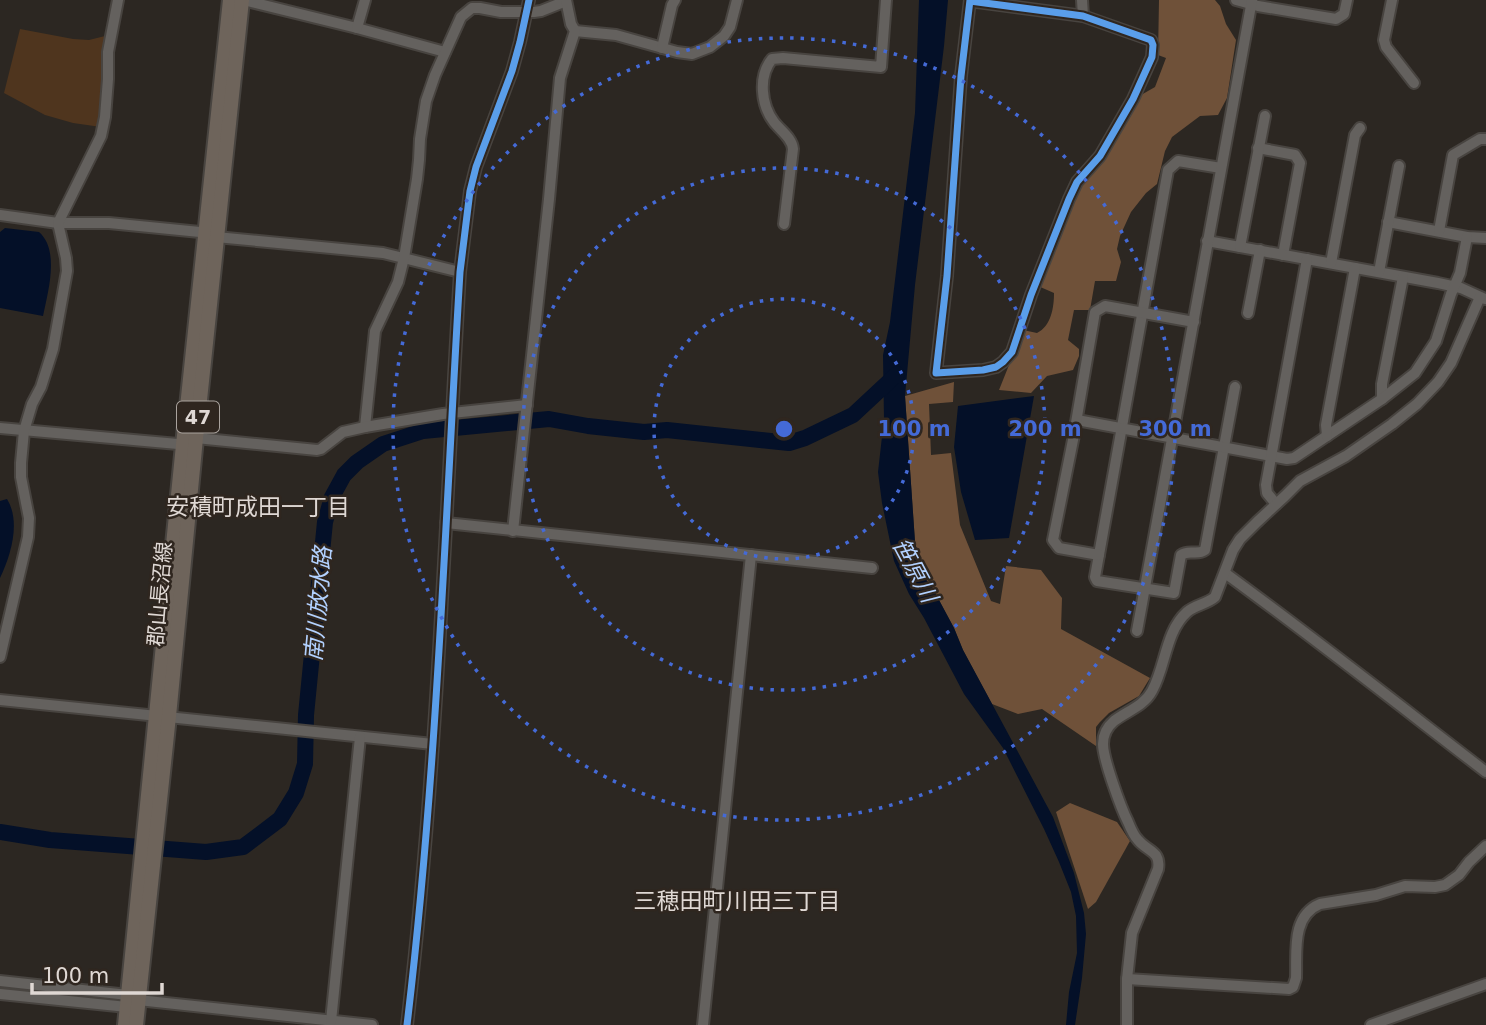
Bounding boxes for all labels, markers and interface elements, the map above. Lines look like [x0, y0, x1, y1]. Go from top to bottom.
road number: 47 [177, 402, 219, 432]
centre of rings [772, 417, 796, 441]
text: 100 m [877, 417, 951, 441]
text: 200 m [1008, 417, 1082, 441]
text: 300 m [1138, 417, 1212, 441]
district label: 安積町成田一丁目 [166, 494, 350, 520]
water label: 笹原川 [887, 533, 944, 609]
street label: 郡山長沼線 [143, 541, 177, 647]
water label: 南川放水路 [300, 544, 336, 662]
district label: 三穂田町川田三丁目 [634, 888, 841, 914]
scale bar [32, 951, 161, 995]
text: 100 m [42, 964, 109, 988]

